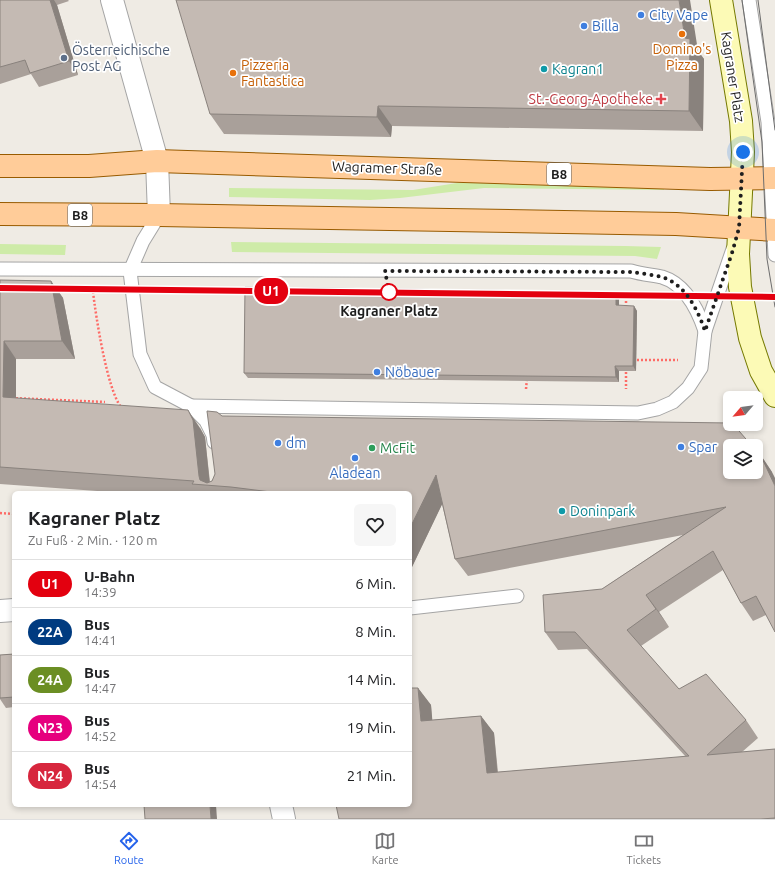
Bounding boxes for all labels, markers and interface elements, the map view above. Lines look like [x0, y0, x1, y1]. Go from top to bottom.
place label: City Vape [649, 7, 708, 23]
marker: City Vape [636, 10, 646, 20]
place label: Billa [592, 18, 619, 34]
marker: Billa [579, 21, 589, 31]
marker: Domino's Pizza [677, 29, 687, 39]
street label: Kagraner Platz [718, 30, 748, 124]
place label: Österreichische Post AG [72, 41, 170, 74]
place label: Domino's Pizza [653, 41, 711, 73]
marker: Österreichische Post AG [59, 53, 69, 63]
place label: Pizzeria Fantastica [241, 57, 304, 89]
place label: Kagran1 [552, 61, 604, 77]
marker: Kagran1 [539, 64, 549, 74]
marker: Pizzeria Fantastica [228, 68, 238, 78]
place label: St.-Georg-Apotheke [529, 91, 653, 107]
marker: St.-Georg-Apotheke [656, 94, 666, 104]
your location [733, 142, 753, 162]
street label: Wagramer Straße [332, 158, 442, 178]
road number: B8 [547, 163, 571, 185]
road number: B8 [68, 204, 92, 226]
line badge: U1 [253, 278, 289, 304]
text: U1 [262, 283, 280, 299]
marker: Kagraner Platz [380, 283, 398, 301]
place label: Kagraner Platz [340, 303, 438, 319]
place label: Nöbauer [385, 364, 440, 380]
marker: Nöbauer [372, 367, 382, 377]
north arrow [723, 391, 763, 431]
map controls [723, 391, 763, 479]
place label: dm [286, 435, 306, 451]
marker: dm [273, 438, 283, 448]
place label: Spar [689, 439, 718, 455]
button: layers [723, 439, 763, 479]
place label: McFit [380, 440, 415, 456]
marker: Spar [676, 442, 686, 452]
marker: McFit [367, 443, 377, 453]
marker: Aladean [350, 453, 360, 463]
place label: Aladean [329, 465, 381, 481]
place label: Doninpark [570, 503, 635, 519]
button: heart [354, 504, 396, 546]
marker: Doninpark [557, 506, 567, 516]
text: Kagraner Platz [28, 507, 160, 529]
text: Zu Fuß · 2 Min. · 120 m [28, 533, 157, 547]
text: U-Bahn [84, 568, 135, 585]
text: 6 Min. [355, 575, 396, 592]
text: U1 [41, 576, 59, 592]
text: 14:39 [84, 585, 117, 599]
text: Bus [84, 616, 110, 633]
text: 8 Min. [355, 623, 396, 640]
text: 22A [37, 624, 63, 640]
text: 14:41 [84, 633, 117, 647]
text: Bus [84, 664, 110, 681]
text: 14 Min. [347, 671, 396, 688]
text: 24A [37, 672, 63, 688]
text: 14:47 [84, 681, 117, 695]
text: Bus [84, 712, 110, 729]
text: 19 Min. [347, 719, 396, 736]
text: N23 [37, 720, 63, 736]
text: 14:52 [84, 729, 117, 743]
text: Bus [84, 760, 110, 777]
text: 21 Min. [347, 767, 396, 784]
text: N24 [37, 768, 63, 784]
text: 14:54 [84, 777, 117, 791]
tab: Route [114, 830, 144, 866]
tab: Karte [372, 830, 399, 866]
tab: Tickets [626, 830, 661, 866]

